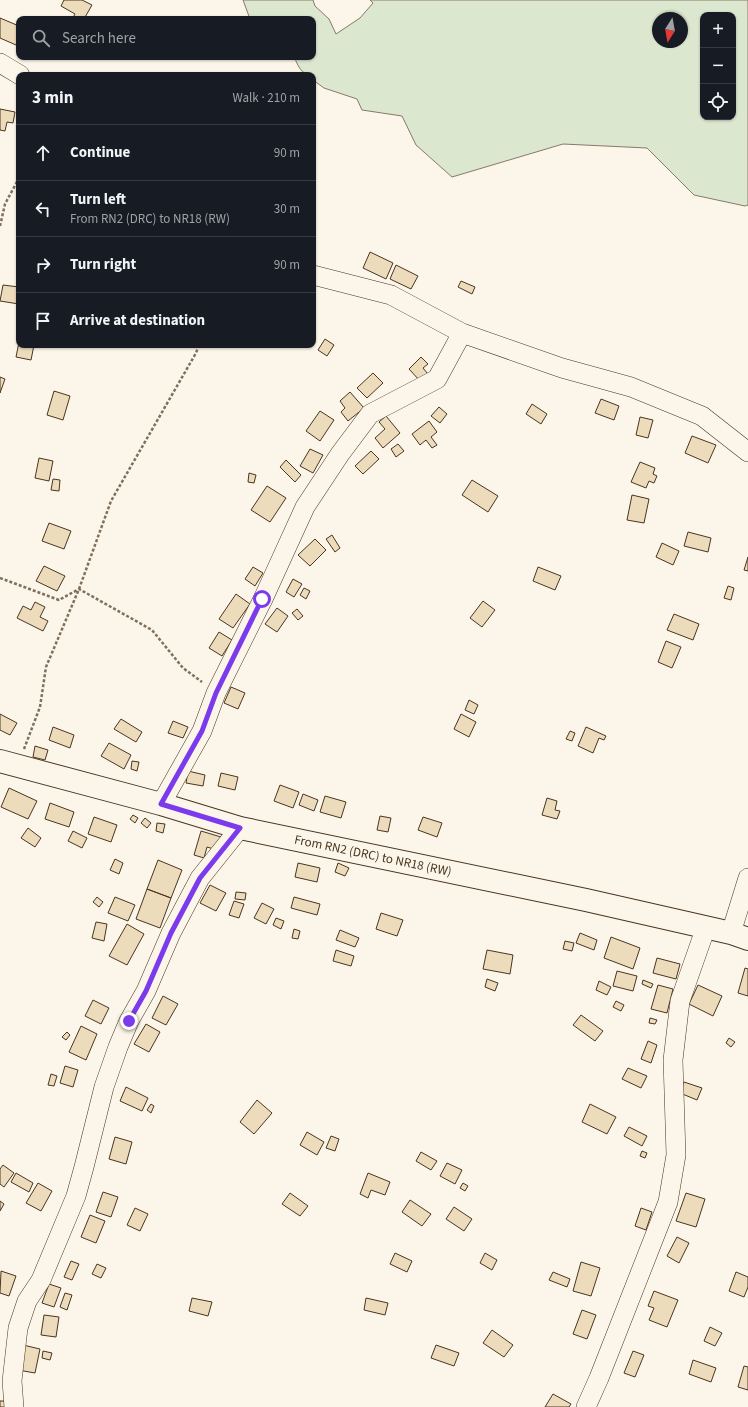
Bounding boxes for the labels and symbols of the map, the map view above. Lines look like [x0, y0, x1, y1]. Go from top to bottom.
north arrow [652, 12, 688, 48]
route start [253, 590, 271, 608]
street label: From RN2 (DRC) to NR18 (RW) [293, 831, 453, 881]
route end [120, 1012, 138, 1030]

